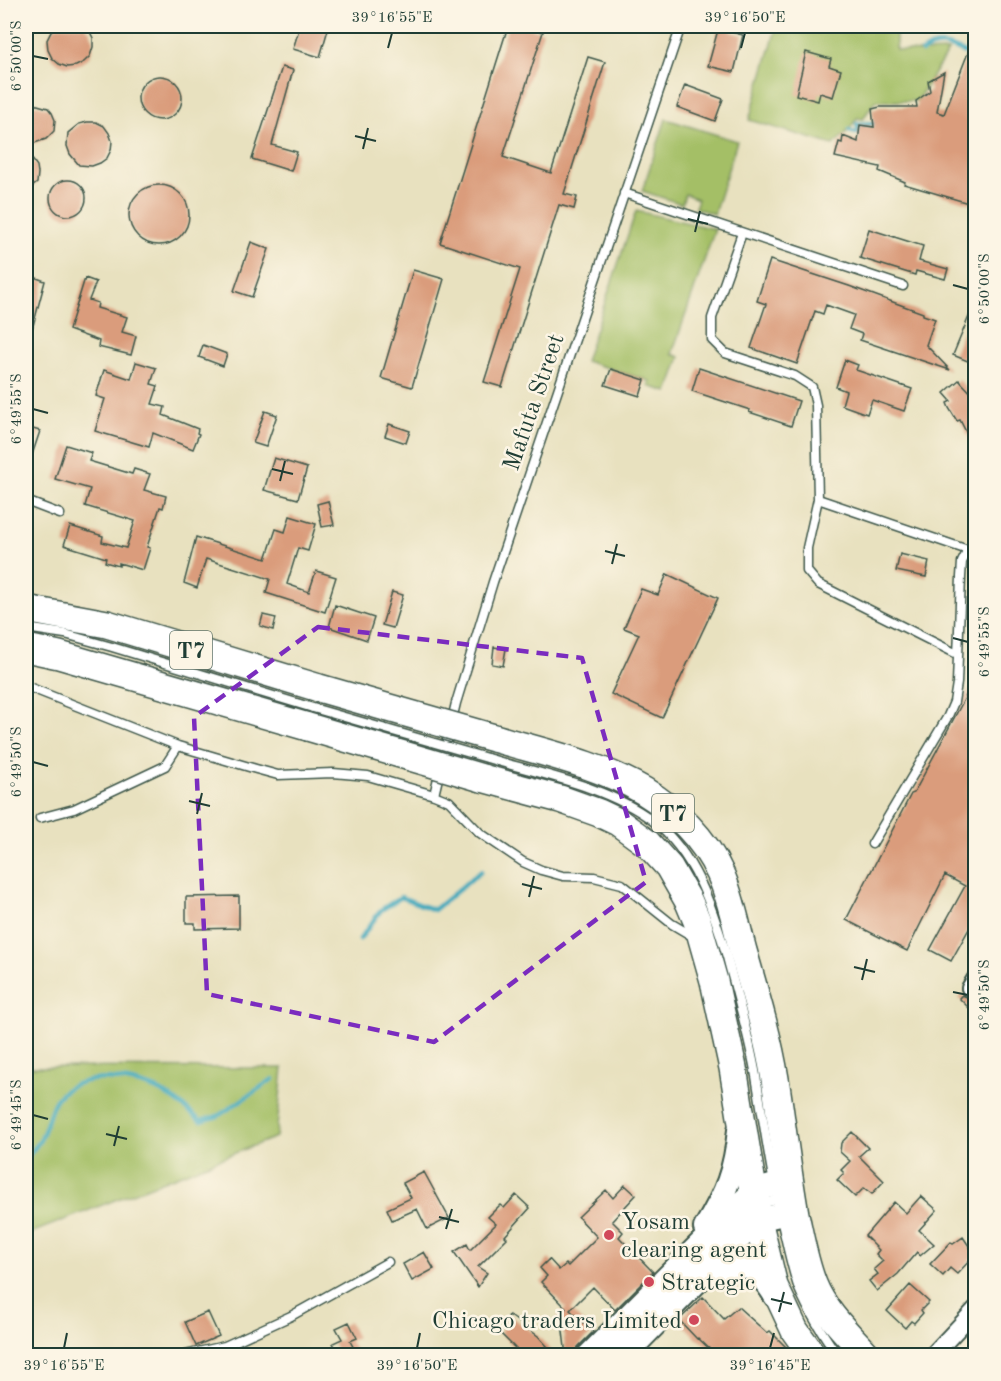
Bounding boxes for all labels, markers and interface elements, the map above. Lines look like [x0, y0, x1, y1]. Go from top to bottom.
text: 39°16'55"E [352, 11, 432, 26]
text: 39°16'50"E [705, 11, 785, 26]
text: 6°50'00"S [10, 20, 25, 92]
text: 6°50'00"S [978, 253, 993, 325]
street label: Mafuta Street [500, 331, 570, 474]
text: 6°49'55"S [10, 373, 25, 445]
text: 6°49'55"S [978, 606, 993, 678]
road number: T7 [170, 631, 212, 669]
text: 6°49'50"S [10, 726, 25, 798]
road number: T7 [652, 794, 694, 832]
text: 6°49'50"S [978, 959, 993, 1031]
text: 6°49'45"S [10, 1079, 25, 1151]
place label: Yosam clearing agent [621, 1211, 767, 1263]
marker: Yosam clearing agent [602, 1228, 616, 1242]
place label: Strategic [661, 1272, 755, 1296]
marker: Strategic [642, 1275, 656, 1289]
place label: Chicago traders Limited [432, 1310, 682, 1334]
marker: Chicago traders Limited [687, 1313, 701, 1327]
text: 39°16'55"E [24, 1359, 104, 1374]
text: 39°16'50"E [377, 1359, 457, 1374]
text: 39°16'45"E [730, 1359, 810, 1374]

